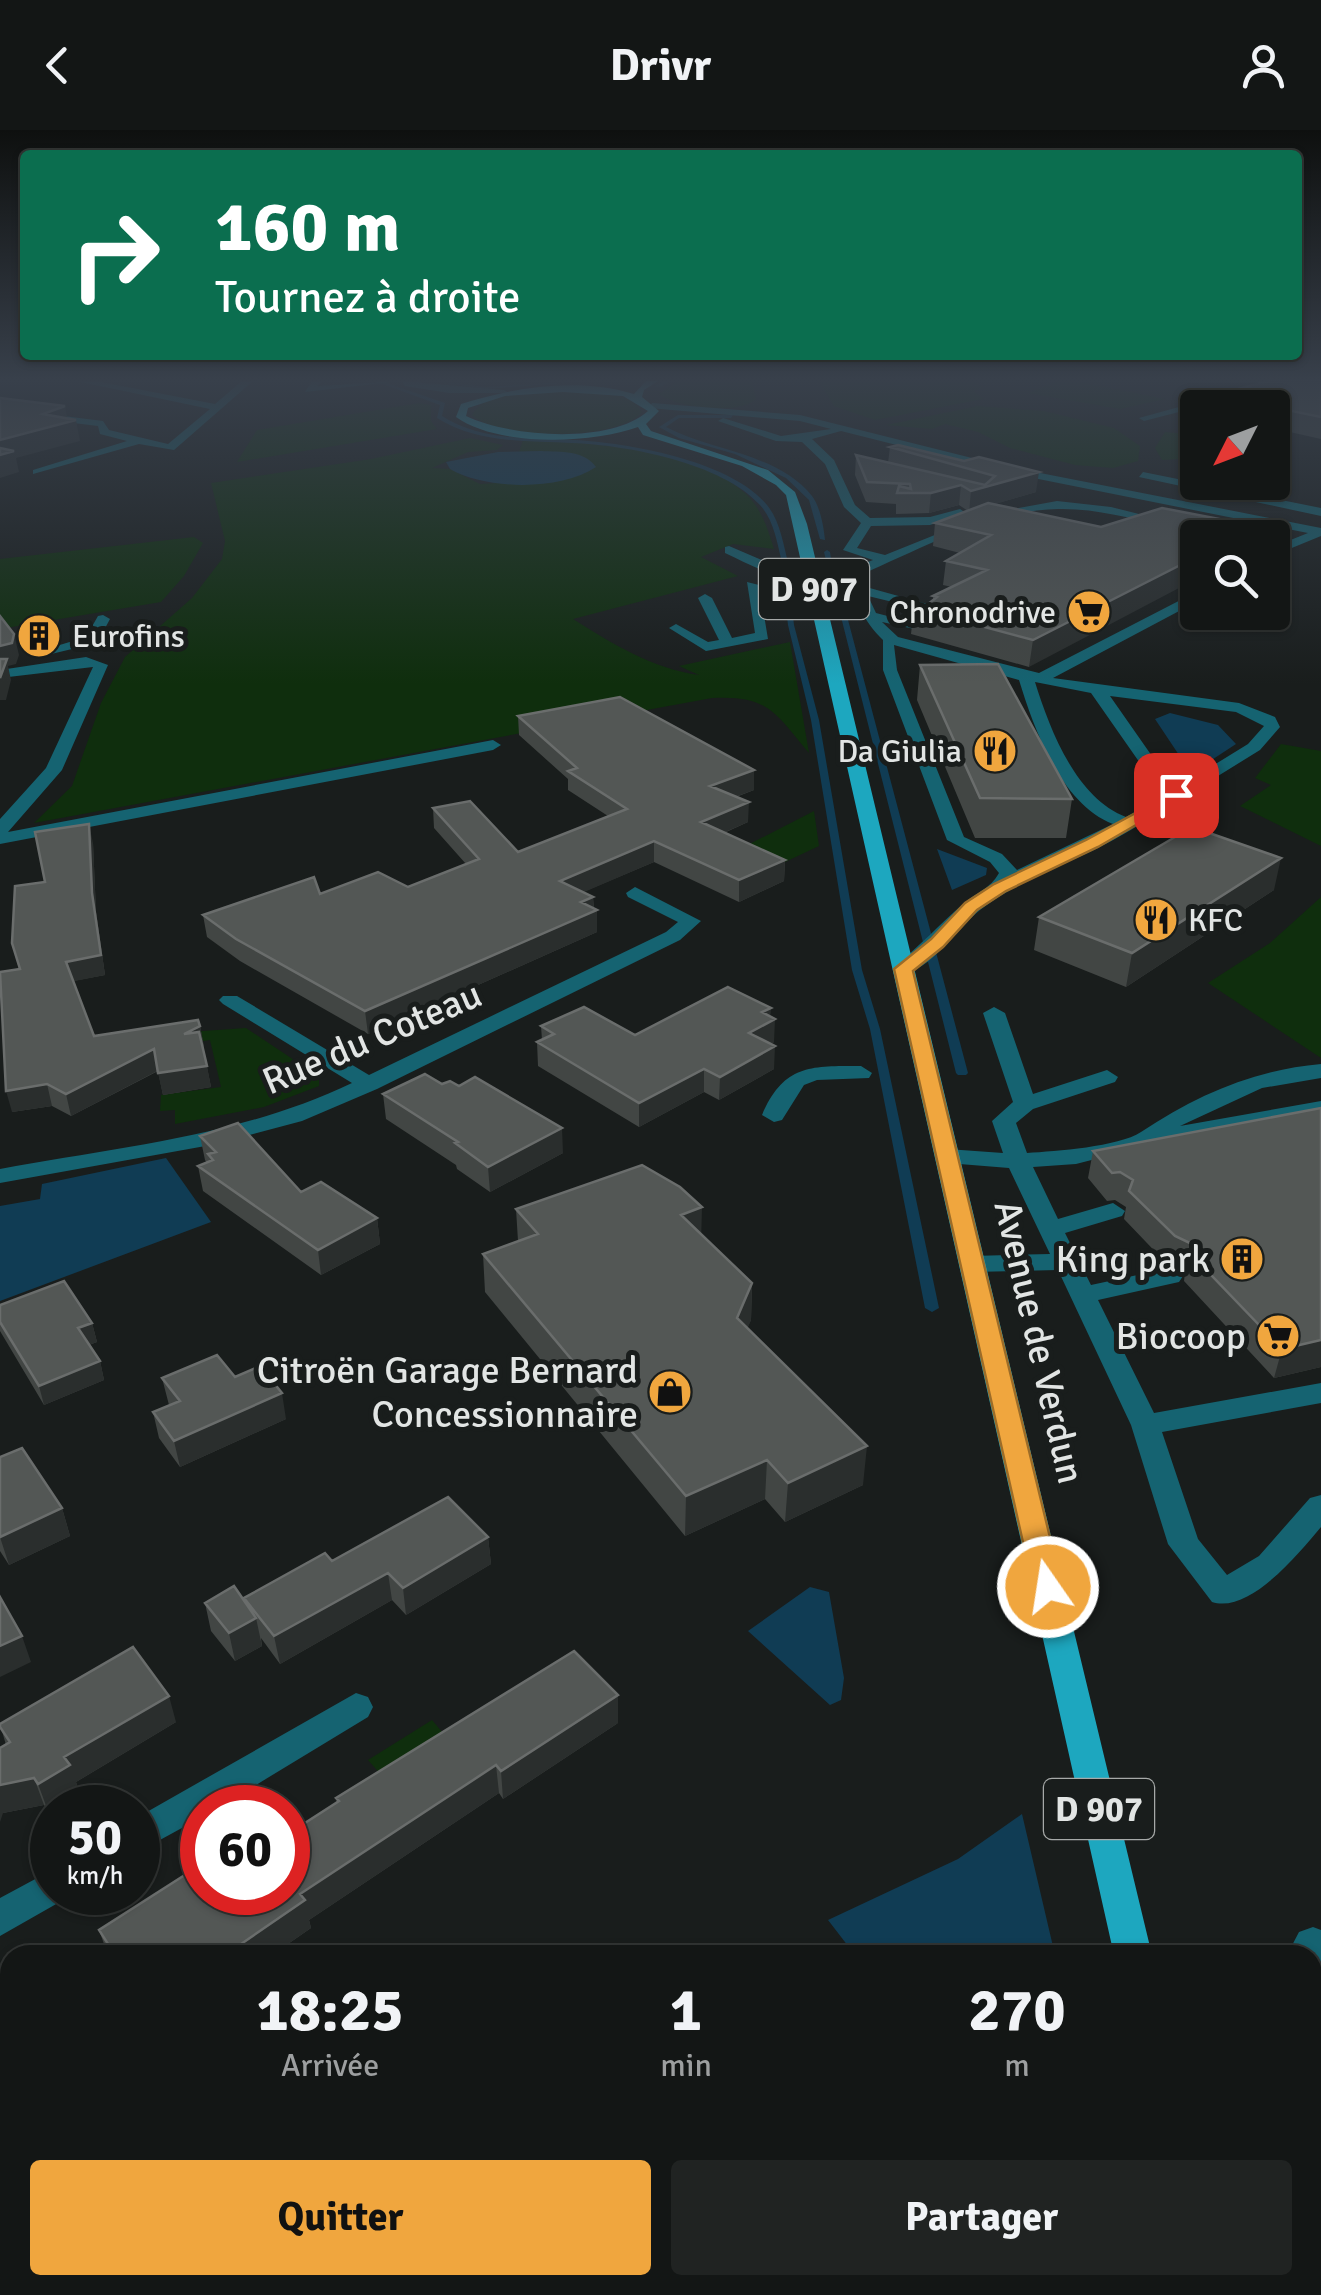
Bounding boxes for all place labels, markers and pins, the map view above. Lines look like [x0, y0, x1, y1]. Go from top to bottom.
supermarket icon: Chronodrive [1066, 589, 1112, 635]
place label: Chronodrive [890, 593, 1056, 632]
building icon: Eurofins [16, 613, 62, 659]
place label: Eurofins [72, 617, 185, 656]
restaurant icon: Da Giulia [972, 728, 1018, 774]
place label: Da Giulia [837, 732, 962, 771]
pin [1134, 753, 1219, 838]
restaurant icon: KFC [1133, 897, 1179, 943]
place label: KFC [1188, 901, 1243, 940]
place label: King park [1055, 1236, 1210, 1283]
building icon: King park [1219, 1236, 1265, 1282]
place label: Biocoop [1116, 1313, 1246, 1360]
supermarket icon: Biocoop [1255, 1313, 1301, 1359]
place label: Citroën Garage Bernard Concessionnaire [257, 1347, 638, 1438]
shop icon: Citroën Garage Bernard Concessionnaire [647, 1369, 693, 1415]

